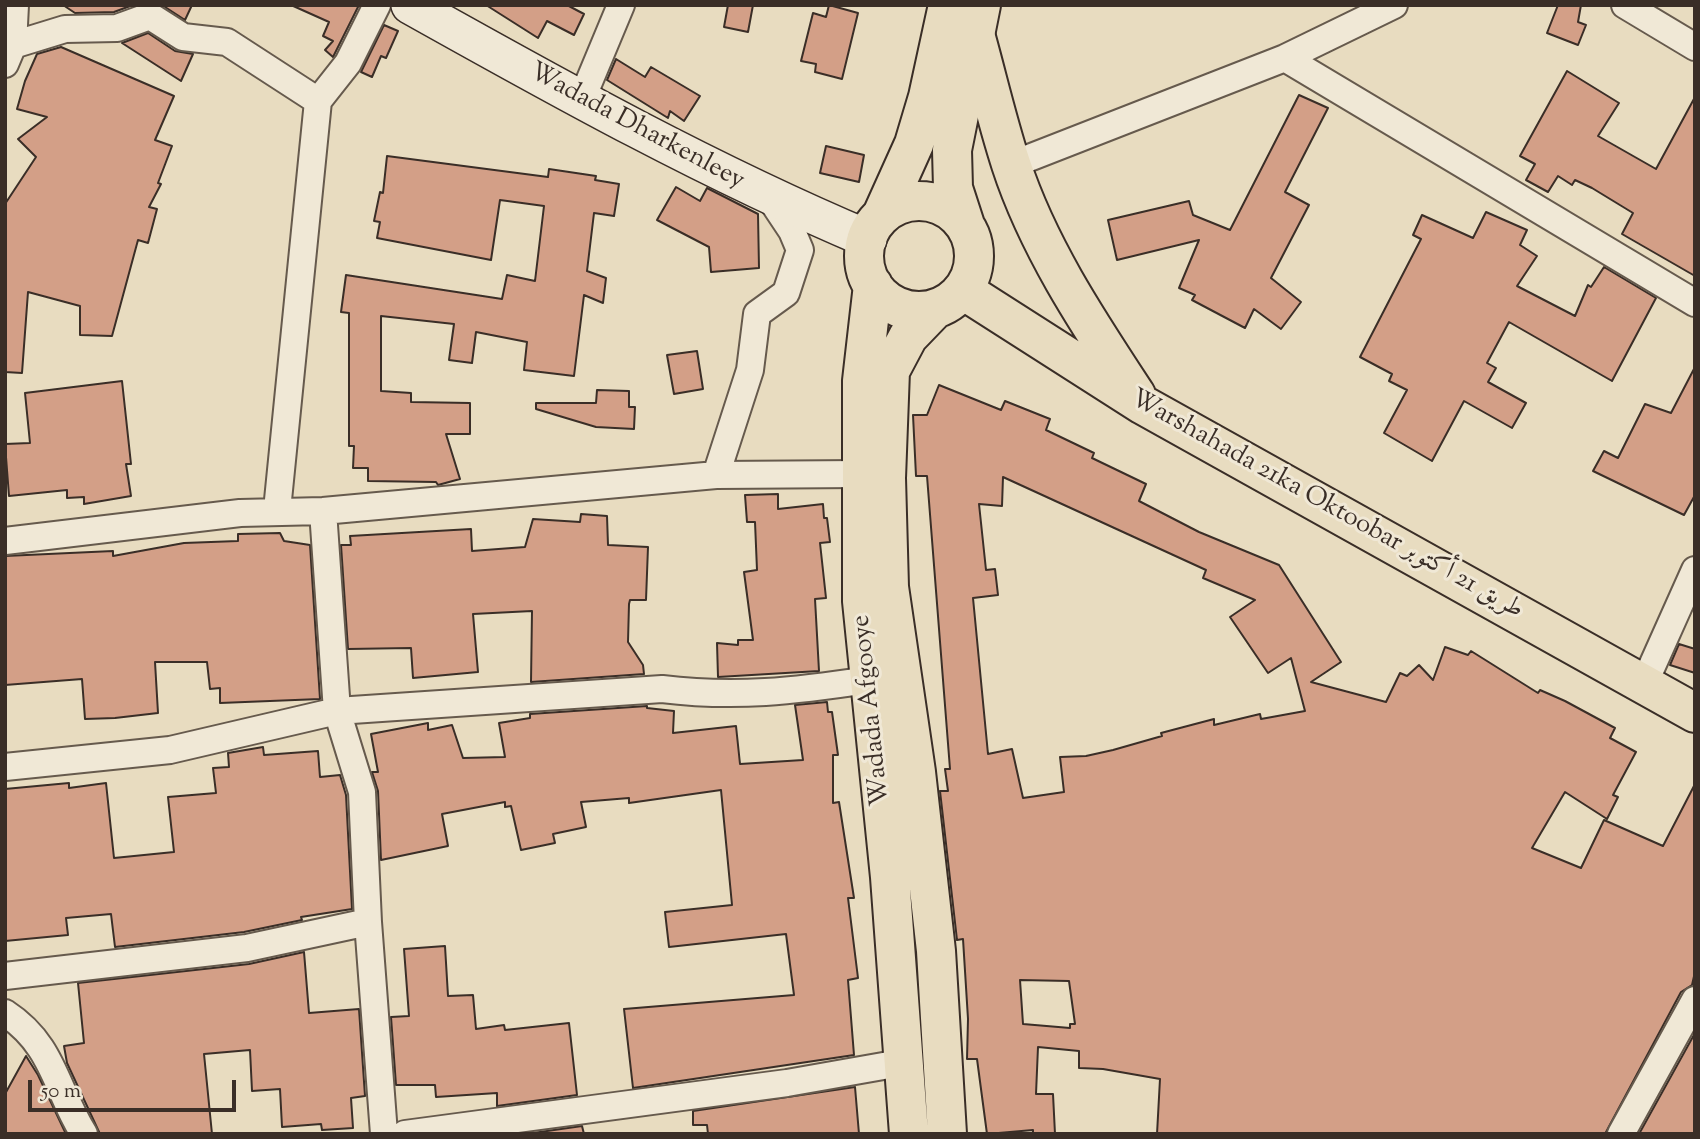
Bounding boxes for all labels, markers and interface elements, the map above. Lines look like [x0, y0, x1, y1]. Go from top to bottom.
street label: Wadada Dharkenleey [523, 58, 749, 198]
street label: Warshahada 21ka Oktoobar طريق 21 أكتوبر [1124, 384, 1528, 628]
street label: Wadada Afgooye [847, 613, 899, 807]
scale bar [32, 1066, 240, 1110]
text: 50 m [41, 1077, 81, 1107]

